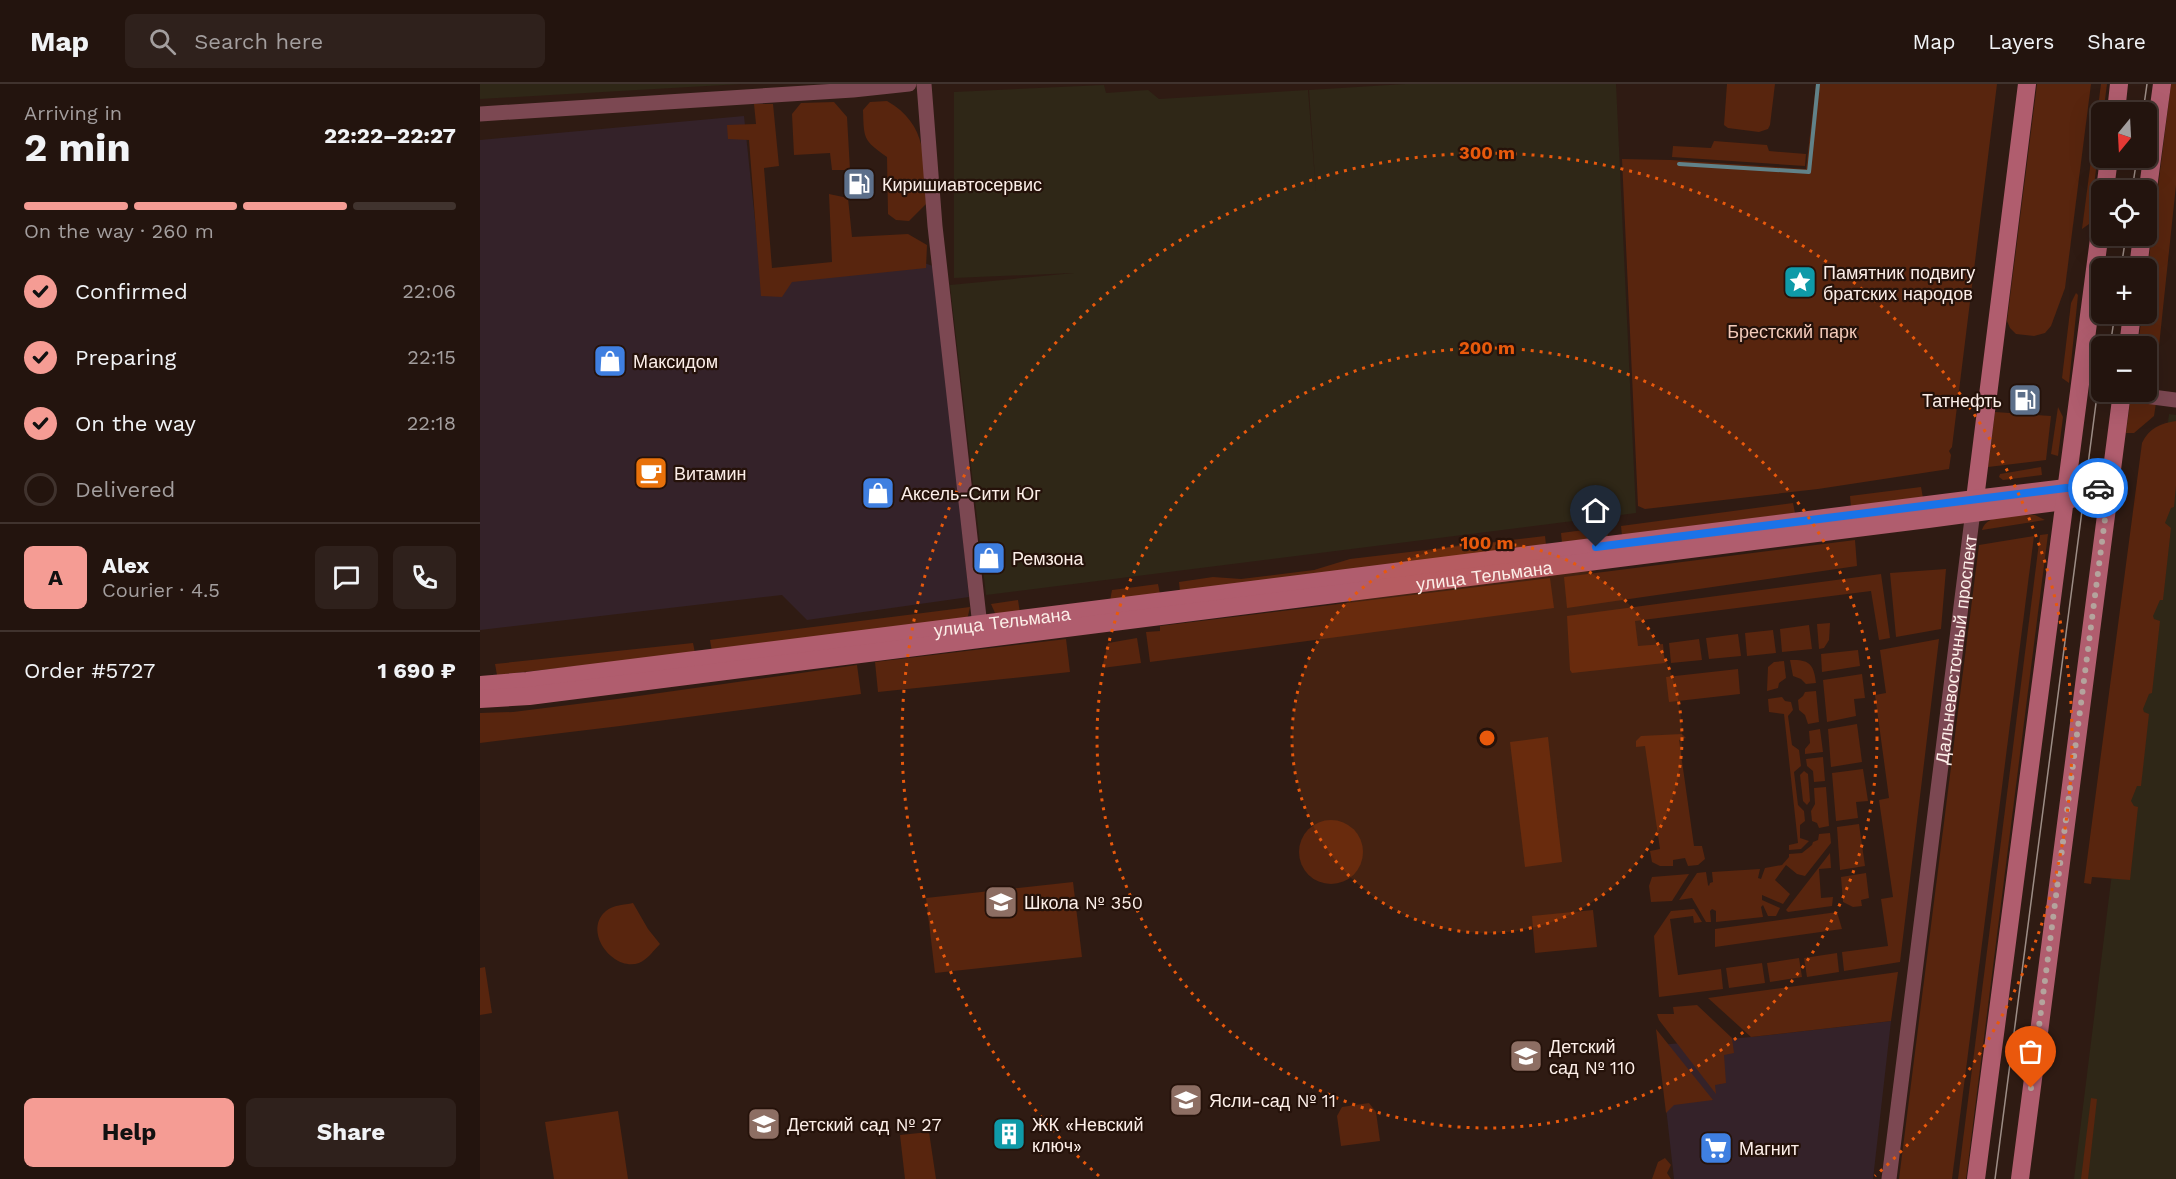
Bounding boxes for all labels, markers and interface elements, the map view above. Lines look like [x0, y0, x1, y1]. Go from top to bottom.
search box [125, 14, 545, 68]
text: Map [30, 25, 89, 58]
icon: search [146, 25, 179, 58]
text: Search here [194, 29, 323, 54]
text: Map [1912, 29, 1955, 54]
text: Layers [1988, 29, 2054, 54]
text: Share [2087, 29, 2146, 54]
text: Arriving in [24, 101, 122, 125]
north arrow [2091, 102, 2157, 168]
map controls [2091, 102, 2157, 402]
text: 22:22–22:27 [324, 123, 456, 148]
text: 2 min [24, 125, 131, 170]
text: 300 m [1459, 142, 1515, 163]
fuel station icon: Киришиавтосервис [841, 166, 877, 202]
place label: Киришиавтосервис [882, 174, 1042, 195]
button: locate [2091, 180, 2157, 246]
text: On the way · 260 m [24, 219, 214, 243]
button: + [2091, 258, 2157, 324]
place label: Памятник подвигу братских народов [1823, 262, 1975, 304]
place icon: Памятник подвигу братских народов [1782, 264, 1818, 300]
icon: check [24, 275, 57, 308]
text: Confirmed [75, 279, 188, 304]
text: 22:06 [402, 279, 456, 303]
park label: Брестский парк [1727, 321, 1857, 342]
button: − [2091, 336, 2157, 402]
text: 200 m [1459, 337, 1515, 358]
icon: check [24, 341, 57, 374]
shop icon: Максидом [592, 343, 628, 379]
text: Preparing [75, 345, 176, 370]
text: 22:15 [407, 345, 456, 369]
place label: Максидом [633, 351, 718, 372]
fuel station icon: Татнефть [2007, 382, 2043, 418]
place label: Татнефть [1922, 390, 2002, 411]
icon: check [24, 407, 57, 440]
text: On the way [75, 411, 196, 436]
text: 22:18 [407, 411, 456, 435]
cafe icon: Витамин [633, 455, 669, 491]
courier [2068, 458, 2128, 518]
place label: Витамин [674, 463, 746, 484]
icon: car [2082, 472, 2115, 505]
shop icon: Аксель-Сити Юг [860, 475, 896, 511]
text: Delivered [75, 477, 175, 502]
place label: Аксель-Сити Юг [901, 483, 1041, 504]
pin [1570, 485, 1621, 547]
icon: home [1579, 494, 1612, 527]
text: 100 m [1460, 532, 1514, 553]
street label: Дальневосточный проспект [1931, 533, 1980, 765]
shop icon: Ремзона [971, 540, 1007, 576]
button: chat [315, 546, 378, 609]
button: phone [393, 546, 456, 609]
place label: Ремзона [1012, 548, 1084, 569]
text: Alex [102, 553, 149, 578]
street label: улица Тельмана [1415, 556, 1555, 594]
text: A [48, 565, 63, 590]
text: Courier · 4.5 [102, 578, 220, 602]
street label: улица Тельмана [933, 602, 1073, 640]
text: Order #5727 [24, 658, 155, 683]
text: 1 690 ₽ [378, 658, 456, 683]
centre of rings [1477, 728, 1497, 748]
school or university icon: Школа № 350 [983, 884, 1019, 920]
place label: Школа № 350 [1024, 892, 1143, 913]
pin [2005, 1026, 2056, 1088]
icon: bag [2014, 1035, 2047, 1068]
place label: Детский сад № 110 [1549, 1036, 1635, 1078]
school or university icon: Детский сад № 110 [1508, 1038, 1544, 1074]
school or university icon: Ясли-сад № 11 [1168, 1082, 1204, 1118]
place label: Ясли-сад № 11 [1209, 1090, 1336, 1111]
button: Help [24, 1098, 234, 1167]
button: Share [246, 1098, 456, 1167]
school or university icon: Детский сад № 27 [746, 1106, 782, 1142]
place label: Детский сад № 27 [787, 1114, 941, 1135]
place label: ЖК «Невский ключ» [1032, 1114, 1143, 1156]
building icon: ЖК «Невский ключ» [991, 1116, 1027, 1152]
supermarket icon: Магнит [1698, 1130, 1734, 1166]
place label: Магнит [1739, 1138, 1799, 1159]

